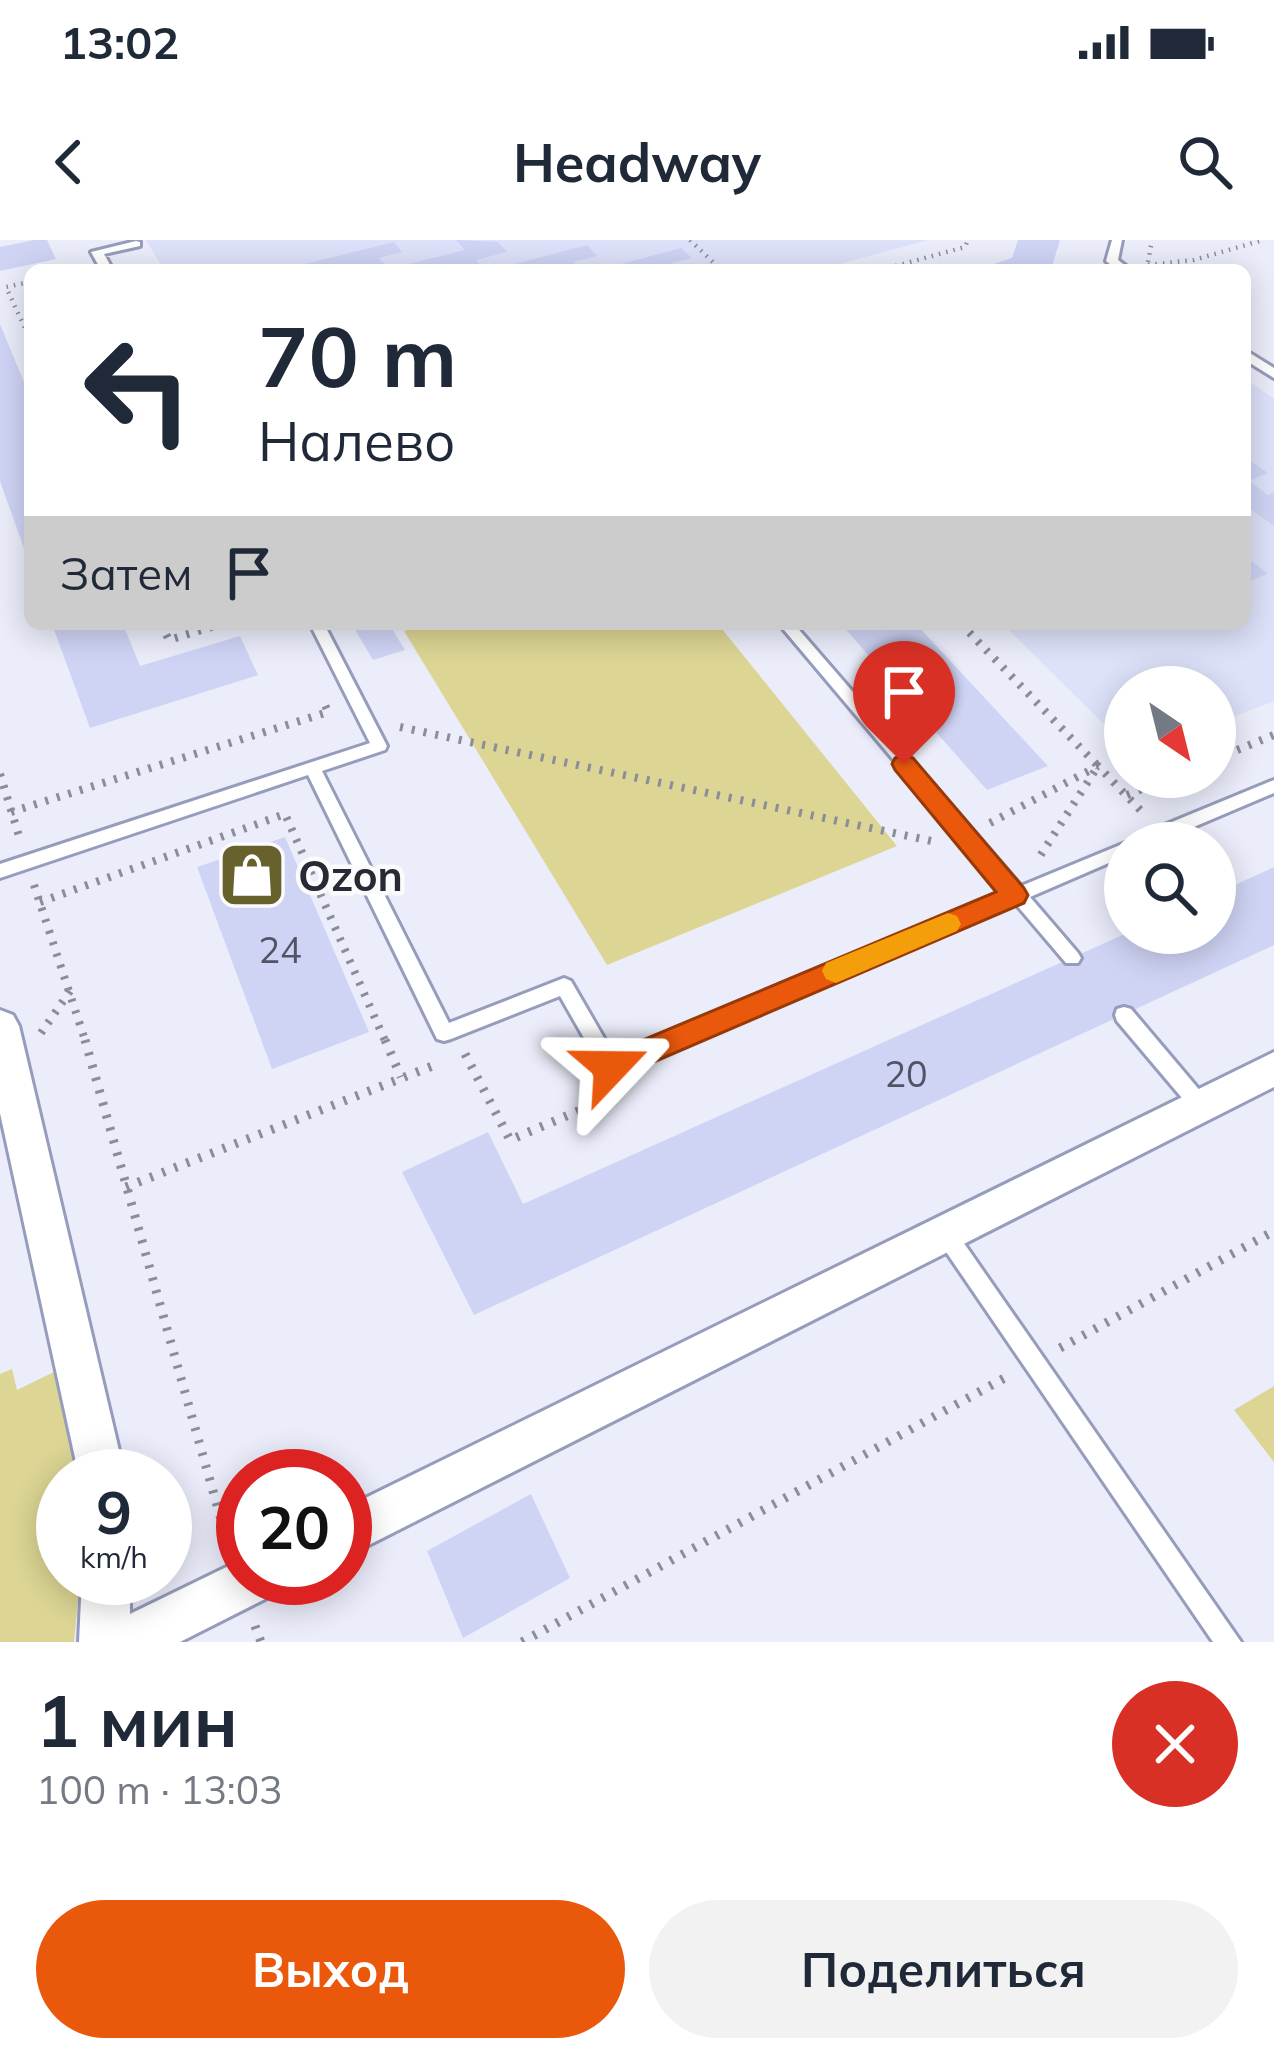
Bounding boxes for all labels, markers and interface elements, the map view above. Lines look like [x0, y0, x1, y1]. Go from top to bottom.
text: 13:02 [60, 14, 179, 70]
text: Headway [513, 128, 761, 196]
icon: back [36, 129, 102, 195]
icon: search [1172, 129, 1238, 195]
text: 70 m [258, 303, 457, 408]
icon: left [60, 312, 216, 468]
text: Налево [258, 407, 455, 475]
icon: arrive [216, 540, 282, 606]
text: Затем [60, 545, 192, 601]
pin [853, 641, 955, 764]
icon: arrive [871, 659, 937, 725]
north arrow [1104, 666, 1236, 798]
map controls [1104, 666, 1236, 954]
button: search [1104, 822, 1236, 954]
shop icon: Ozon [217, 840, 287, 910]
place label: Ozon [298, 849, 403, 902]
house number: 24 [258, 927, 302, 972]
position arrow [548, 1004, 674, 1130]
house number: 20 [884, 1051, 928, 1096]
speed limit sign: 20 [216, 1449, 372, 1605]
text: 9 [96, 1474, 132, 1549]
text: km/h [80, 1538, 148, 1576]
text: 1 мин [36, 1675, 238, 1765]
button: close [1112, 1681, 1238, 1807]
text: 100 m · 13:03 [36, 1765, 282, 1814]
button: Выход [36, 1900, 625, 2038]
button: Поделиться [649, 1900, 1238, 2038]

